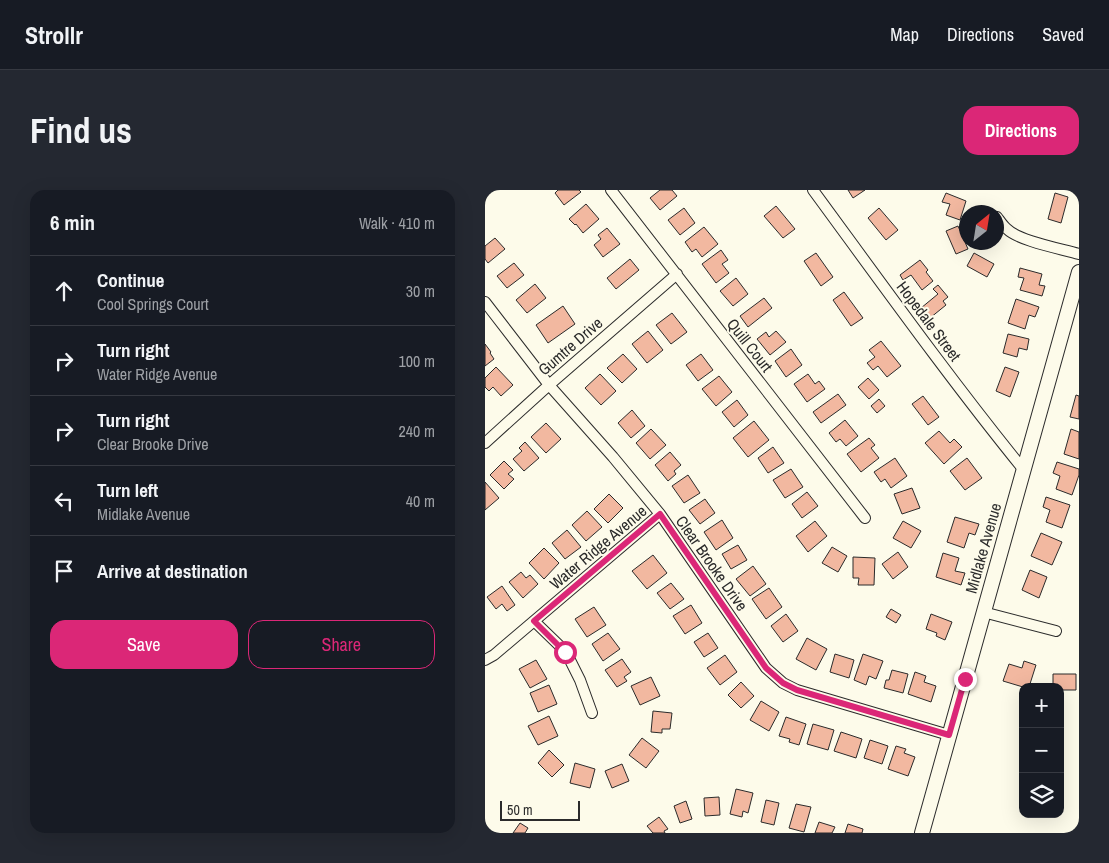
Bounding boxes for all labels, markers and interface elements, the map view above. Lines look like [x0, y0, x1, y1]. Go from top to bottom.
text: Strollr [25, 19, 83, 51]
text: Map [890, 22, 919, 47]
text: Directions [947, 22, 1014, 47]
text: Saved [1042, 22, 1084, 47]
button: Directions [963, 106, 1079, 155]
text: Find us [30, 107, 132, 154]
north arrow [959, 205, 1004, 250]
text: 6 min [50, 208, 95, 237]
text: Walk · 410 m [359, 212, 435, 234]
text: Continue [97, 267, 165, 293]
icon: ahead [50, 277, 78, 305]
street label: Hopedale Street [892, 277, 967, 366]
text: 30 m [406, 280, 435, 302]
text: Cool Springs Court [97, 293, 209, 315]
street label: Gumtre Drive [533, 312, 607, 380]
street label: Quill Court [722, 314, 778, 377]
text: Turn right [97, 337, 169, 363]
icon: right [50, 347, 78, 375]
text: 100 m [399, 350, 435, 372]
text: Water Ridge Avenue [97, 363, 217, 385]
text: Turn right [97, 407, 169, 433]
icon: right [50, 417, 78, 445]
text: 240 m [399, 420, 435, 442]
text: Clear Brooke Drive [97, 433, 209, 455]
text: Turn left [97, 477, 158, 503]
icon: left [50, 487, 78, 515]
text: 40 m [406, 490, 435, 512]
street label: Water Ridge Avenue [545, 500, 651, 594]
street label: Midlake Avenue [960, 500, 1006, 596]
text: Midlake Avenue [97, 503, 190, 525]
street label: Clear Brooke Drive [671, 511, 753, 615]
icon: arrive [50, 557, 78, 585]
text: Arrive at destination [97, 558, 248, 584]
button: Save [50, 620, 238, 669]
button: Share [248, 620, 435, 669]
route start [554, 641, 577, 664]
route end [954, 668, 977, 691]
map controls [1019, 683, 1064, 818]
button: + [1019, 683, 1064, 728]
button: − [1019, 728, 1064, 773]
button: layers [1019, 773, 1064, 818]
scale bar [500, 798, 580, 821]
text: 50 m [507, 801, 533, 819]

